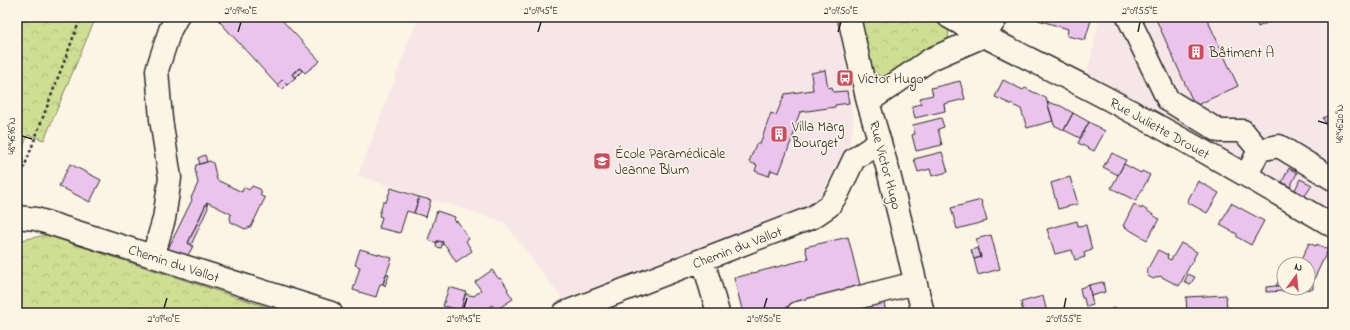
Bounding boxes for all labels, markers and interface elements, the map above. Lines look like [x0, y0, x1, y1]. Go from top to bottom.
text: 2°09'40"E [225, 4, 257, 19]
text: 2°09'45"E [524, 4, 558, 19]
text: 2°09'50"E [824, 4, 858, 19]
text: 2°09'55"E [1122, 4, 1158, 19]
building icon: Bâtiment A [1186, 42, 1206, 62]
place label: Bâtiment A [1208, 43, 1274, 64]
bus stop icon: Victor Hugo [835, 68, 855, 88]
place label: Victor Hugo [857, 69, 924, 91]
street label: Rue Juliette Drouet [1105, 93, 1213, 166]
text: 48°46'20"N [1333, 105, 1348, 143]
text: 48°46'16"N [5, 117, 20, 154]
place label: Villa Marg Bourget [791, 117, 844, 155]
street label: Rue Victor Hugo [862, 119, 906, 212]
building icon: Villa Marg Bourget [769, 124, 789, 144]
place label: École Paramédicale Jeanne Blum [615, 144, 726, 181]
school or university icon: École Paramédicale Jeanne Blum [592, 151, 612, 171]
street label: Chemin du Vallot [690, 222, 786, 275]
street label: Chemin du Vallot [125, 240, 222, 289]
north arrow [1276, 256, 1316, 296]
text: N [1293, 259, 1304, 276]
text: 2°09'40"E [148, 312, 180, 327]
text: 2°09'45"E [447, 312, 481, 327]
text: 2°09'50"E [747, 312, 781, 327]
text: 2°09'55"E [1046, 312, 1082, 327]

